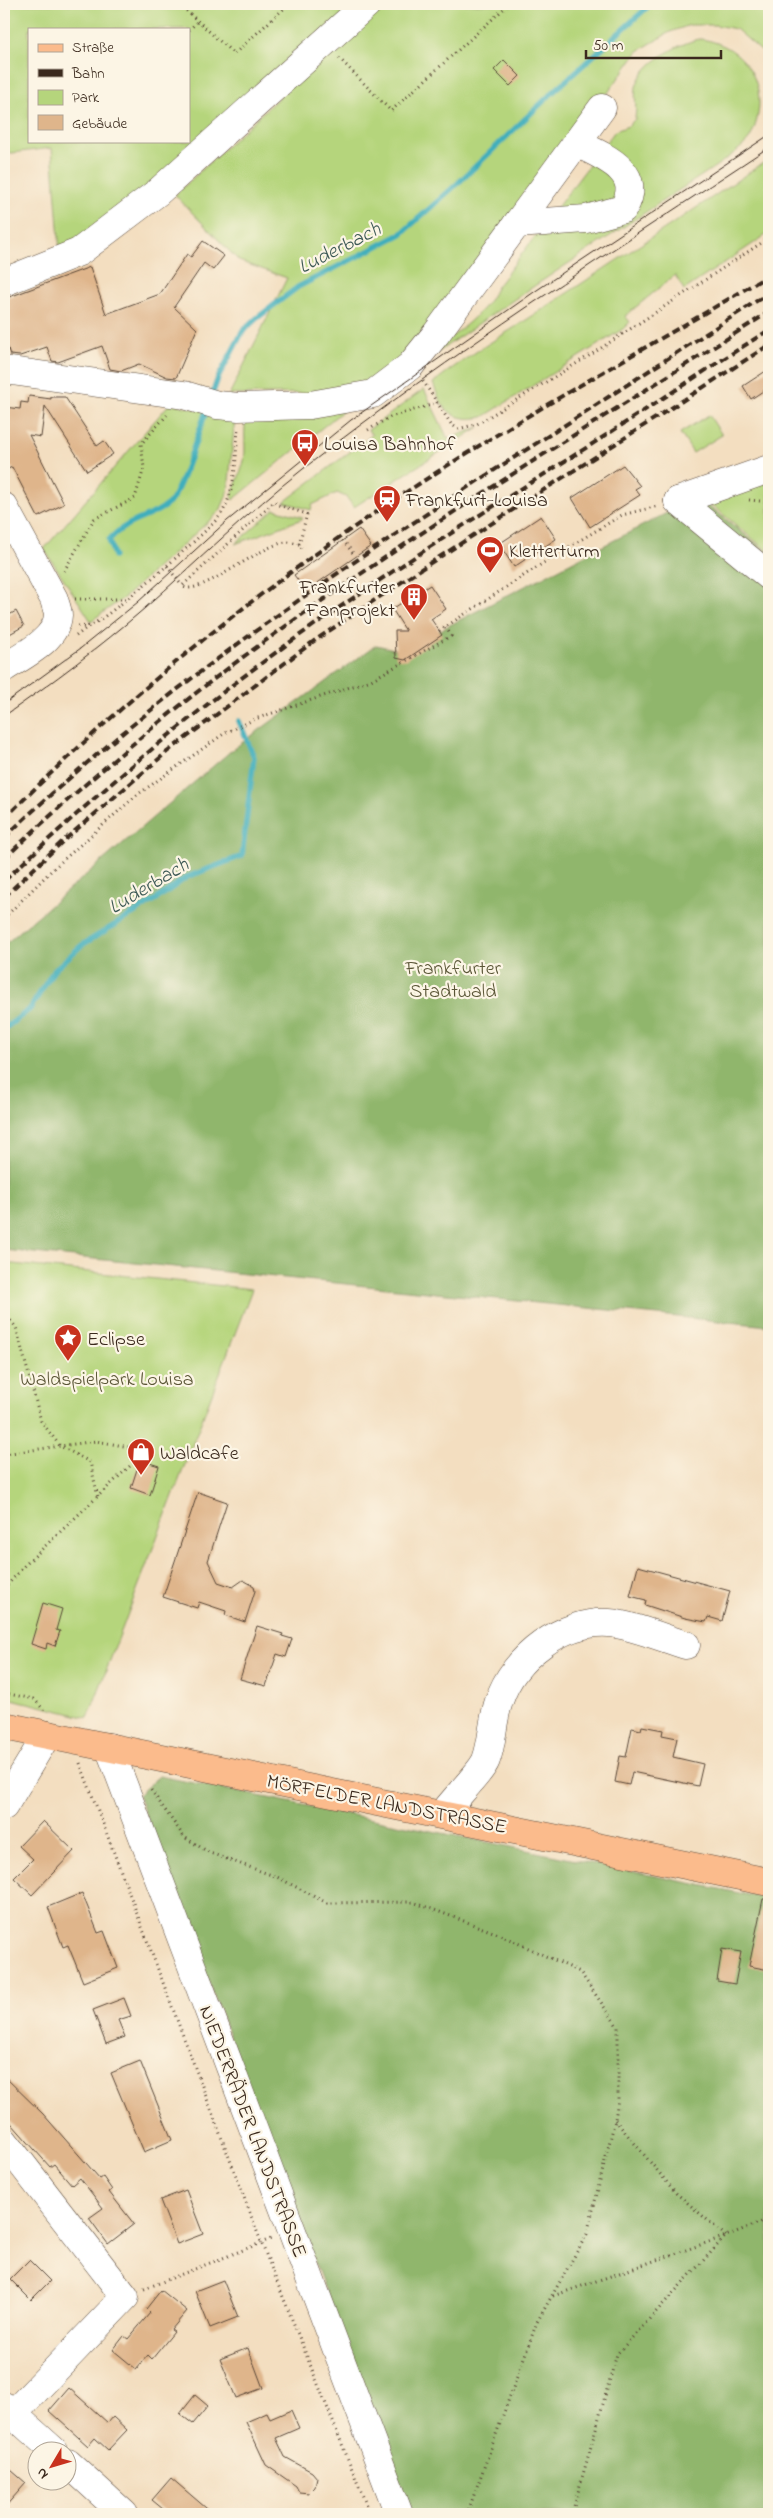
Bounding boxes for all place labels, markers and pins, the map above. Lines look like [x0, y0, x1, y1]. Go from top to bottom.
bus stop icon: Louisa Bahnhof [290, 428, 320, 467]
place label: Louisa Bahnhof [324, 431, 456, 460]
station icon: Frankfurt-Louisa [372, 484, 402, 523]
place label: Frankfurt-Louisa [405, 487, 548, 516]
sports icon: Kletterturm [475, 535, 505, 574]
place label: Kletterturm [509, 538, 599, 567]
place label: Frankfurter Fanprojekt [298, 574, 396, 626]
building icon: Frankfurter Fanprojekt [399, 582, 429, 621]
place icon: Eclipse [53, 1323, 83, 1362]
place label: Eclipse [87, 1326, 145, 1355]
shop icon: Waldcafe [126, 1437, 156, 1476]
place label: Waldcafe [160, 1440, 239, 1469]

